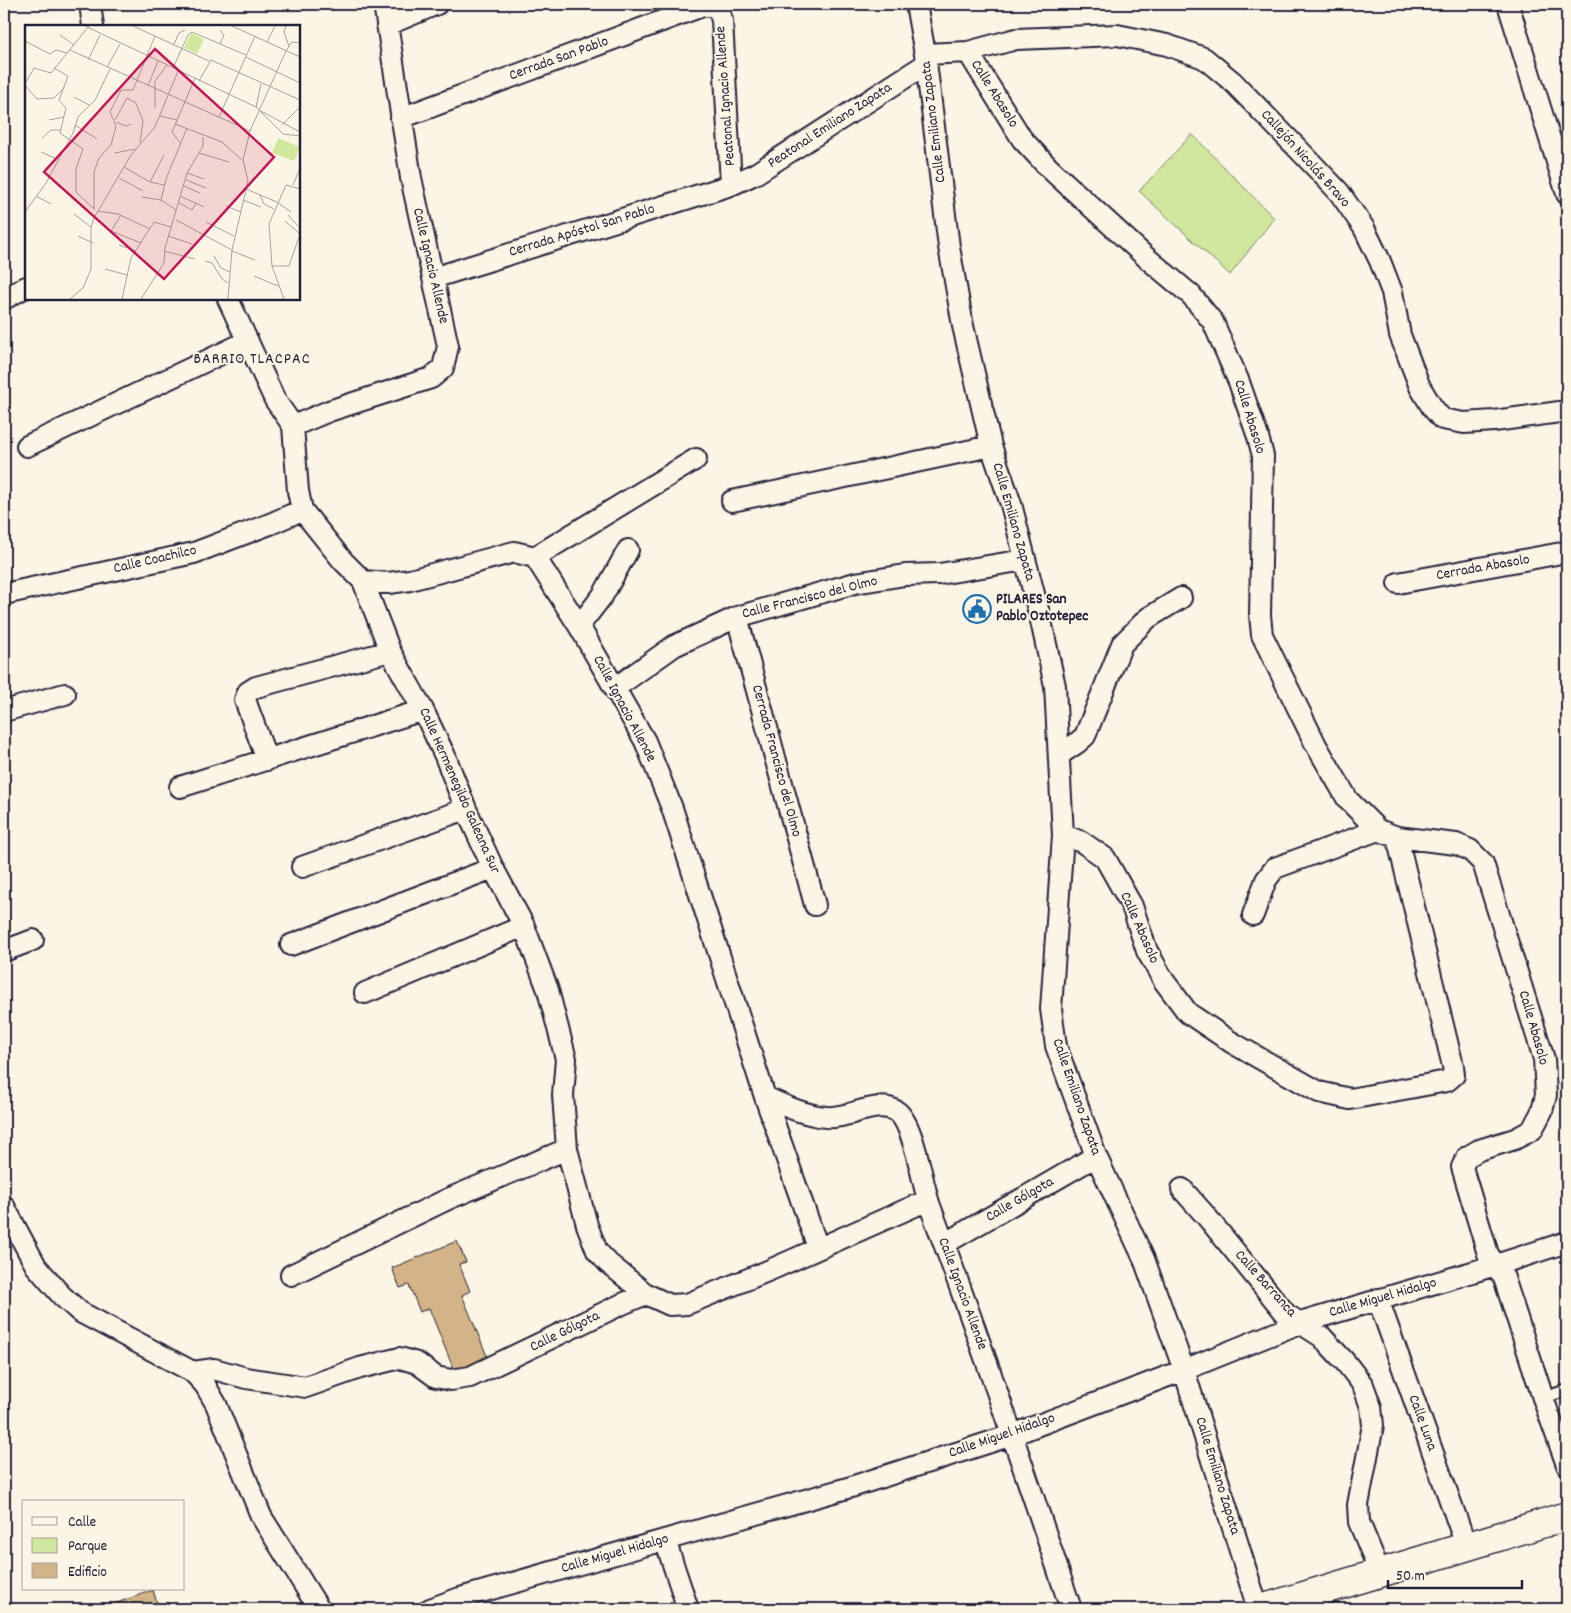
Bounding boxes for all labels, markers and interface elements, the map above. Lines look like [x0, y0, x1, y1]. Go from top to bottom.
inset map [25, 25, 300, 300]
street label: Peatonal Ignacio Allende [710, 25, 742, 167]
street label: Cerrada San Pablo [506, 31, 612, 87]
street label: Calle Abasolo [964, 56, 1024, 133]
street label: Calle Emiliano Zapata [916, 59, 952, 184]
street label: Peatonal Emiliano Zapata [764, 77, 897, 174]
street label: Callejón Nicolás Bravo [1255, 105, 1355, 213]
street label: Cerrada Apóstol San Pablo [506, 198, 658, 264]
street label: Calle Ignacio Allende [406, 206, 454, 326]
district label: BARRIO TLACPAC [193, 348, 311, 371]
street label: Calle Abasolo [1227, 377, 1271, 457]
street label: Calle Emiliano Zapata [986, 460, 1041, 585]
street label: Calle Coachilco [111, 540, 199, 580]
street label: Cerrada Abasolo [1434, 549, 1532, 587]
street label: Calle Francisco del Olmo [740, 570, 880, 625]
place label: PILARES San Pablo Oztotepec [996, 589, 1088, 628]
public building icon: PILARES San Pablo Oztotepec [962, 594, 992, 624]
street label: Calle Ignacio Allende [587, 652, 662, 767]
street label: Cerrada Francisco del Olmo [745, 682, 807, 840]
street label: Calle Hermenegildo Galeana Sur [412, 704, 506, 878]
street label: Calle Abasolo [1113, 889, 1165, 968]
street label: Calle Abasolo [1512, 988, 1554, 1068]
street label: Calle Emiliano Zapata [1046, 1036, 1107, 1159]
street label: Calle Gólgota [982, 1171, 1059, 1228]
street label: Calle Ignacio Allende [931, 1235, 993, 1354]
street label: Calle Barranca [1229, 1245, 1302, 1323]
street label: Calle Miguel Hidalgo [1327, 1272, 1440, 1324]
street label: Calle Gólgota [526, 1305, 605, 1358]
street label: Calle Luna [1402, 1392, 1443, 1455]
street label: Calle Miguel Hidalgo [946, 1407, 1058, 1464]
street label: Calle Emiliano Zapata [1189, 1414, 1246, 1538]
legend [22, 1500, 185, 1590]
text: Calle [68, 1512, 97, 1534]
street label: Calle Miguel Hidalgo [559, 1528, 672, 1580]
text: Parque [68, 1536, 108, 1558]
scale bar [1388, 1558, 1522, 1590]
text: Edificio [68, 1562, 107, 1584]
text: 50 m [1396, 1566, 1425, 1588]

